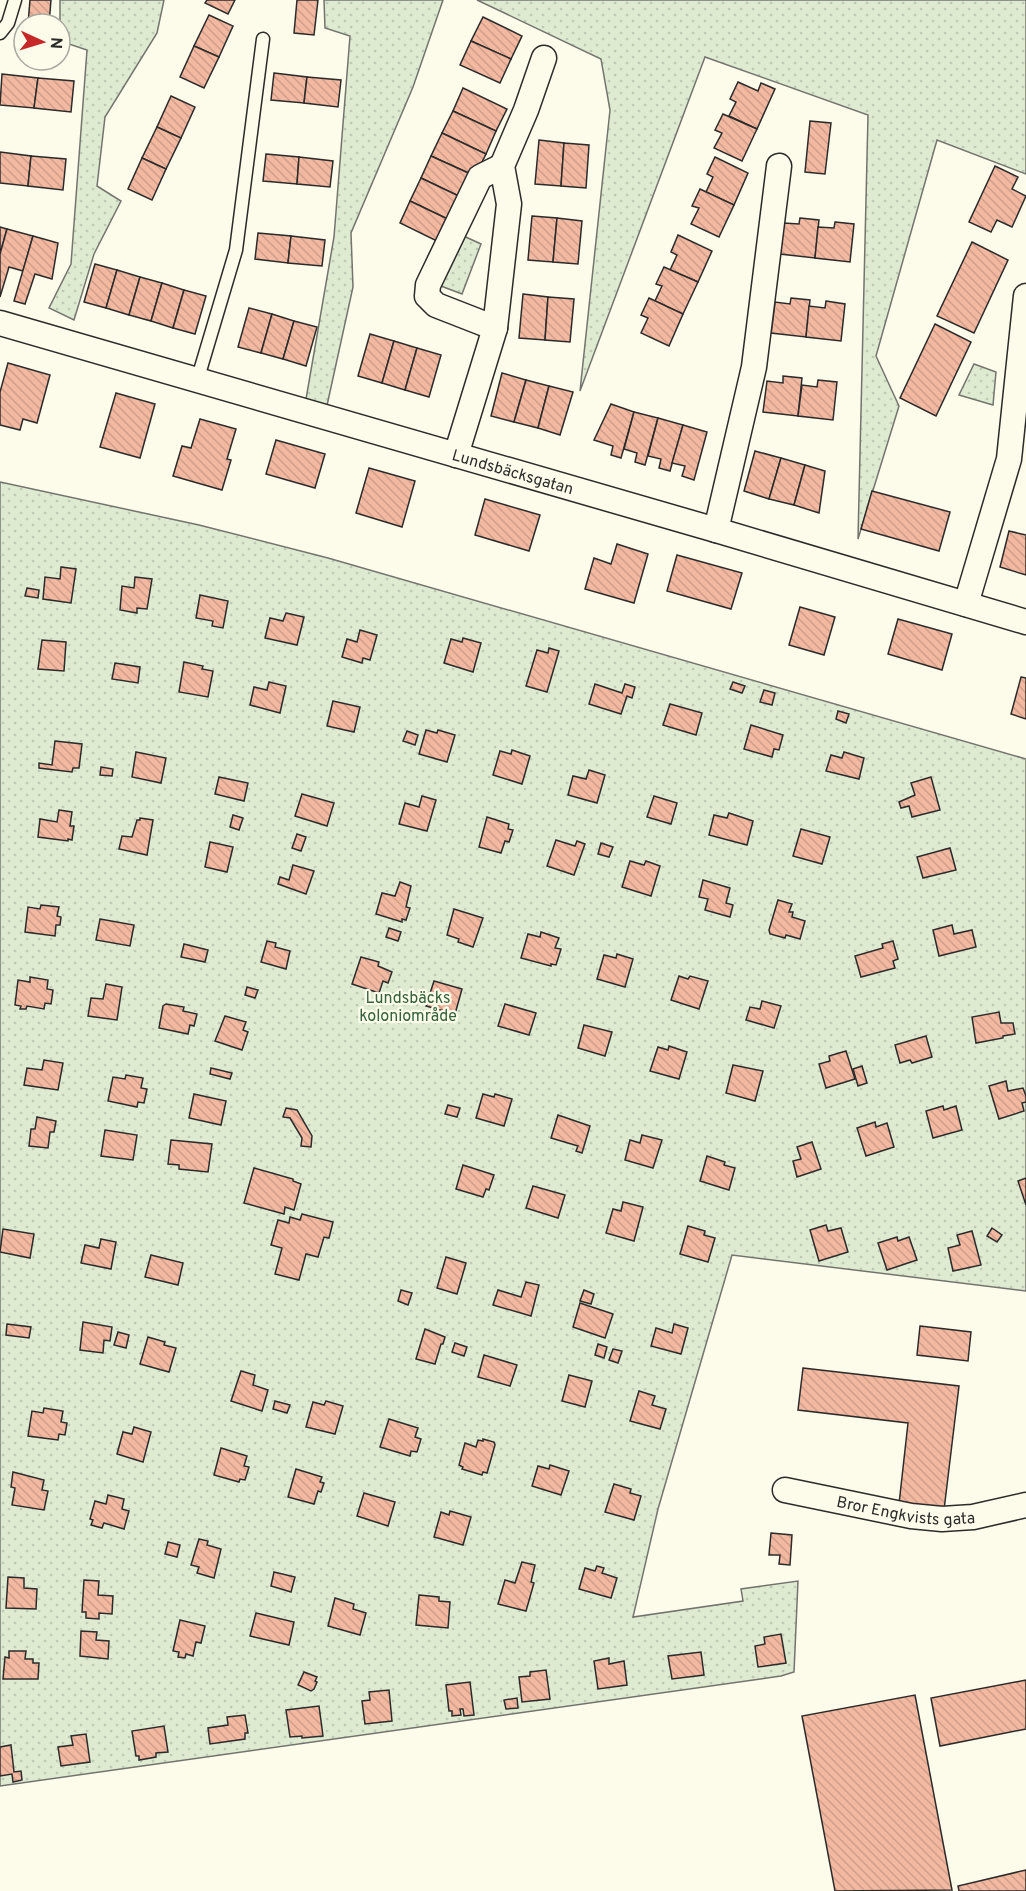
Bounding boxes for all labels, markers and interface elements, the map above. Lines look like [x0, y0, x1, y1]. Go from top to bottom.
north arrow [12, 12, 72, 72]
text: N [45, 36, 65, 49]
street label: Lundsbäcksgatan [449, 446, 576, 500]
park label: Lundsbäcks koloniområde [359, 989, 457, 1027]
street label: Bror Engkvists gata [835, 1493, 976, 1531]

